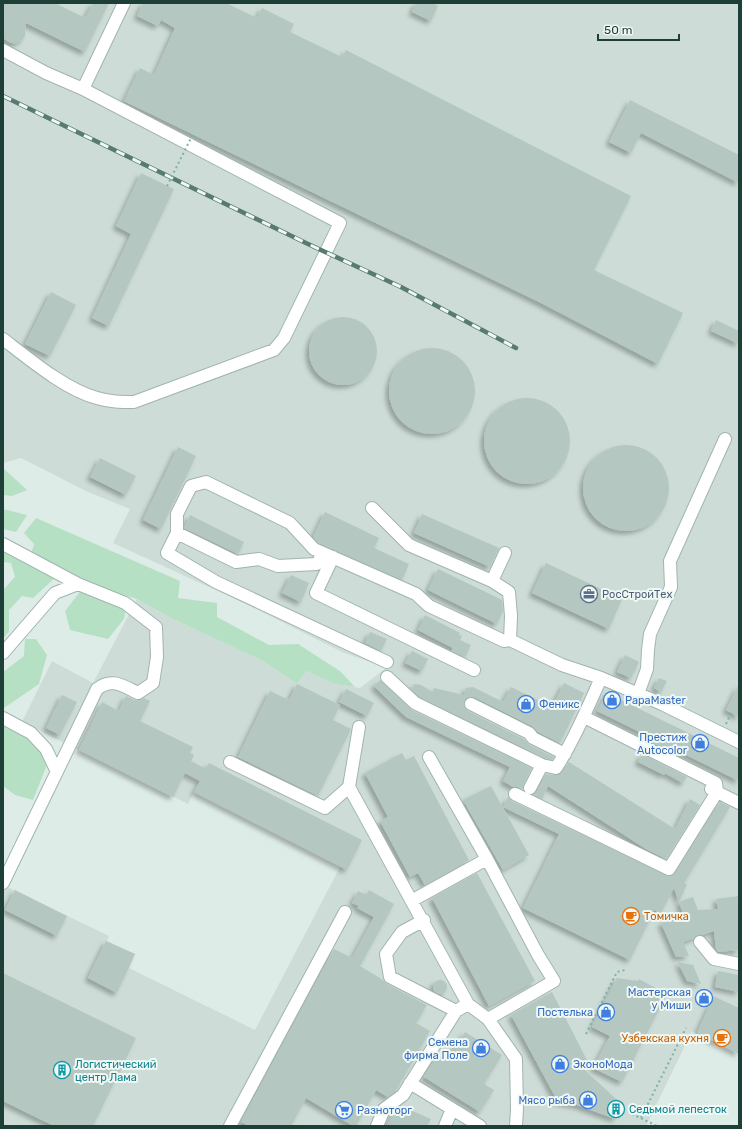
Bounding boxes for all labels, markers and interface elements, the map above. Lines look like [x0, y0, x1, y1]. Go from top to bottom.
scale bar [598, 16, 679, 42]
text: 50 m [604, 23, 632, 37]
office icon: РосСтройТех [579, 584, 599, 604]
place label: РосСтройТех [602, 588, 673, 601]
shop icon: PapaMaster [602, 690, 622, 710]
shop icon: Феникс [516, 694, 536, 714]
place label: PapaMaster [625, 694, 687, 707]
place label: Феникс [539, 698, 580, 711]
place label: Престиж Autocolor [637, 731, 688, 757]
shop icon: Престиж Autocolor [690, 733, 710, 753]
cafe icon: Томичка [621, 906, 641, 926]
place label: Томичка [644, 910, 689, 923]
place label: Мастерская у Миши [628, 986, 691, 1012]
shop icon: Мастерская у Миши [694, 988, 714, 1008]
shop icon: Постелька [596, 1002, 616, 1022]
place label: Постелька [537, 1006, 593, 1019]
cafe icon: Узбекская кухня [712, 1028, 732, 1048]
place label: Узбекская кухня [621, 1032, 709, 1045]
place label: Семена фирма Поле [404, 1036, 468, 1062]
shop icon: Семена фирма Поле [471, 1038, 491, 1058]
shop icon: ЭконоМода [550, 1054, 570, 1074]
place label: Логистический центр Лама [75, 1058, 156, 1084]
place label: ЭконоМода [573, 1058, 633, 1071]
building icon: Логистический центр Лама [52, 1060, 72, 1080]
shop icon: Мясо рыба [578, 1090, 598, 1110]
place label: Мясо рыба [518, 1094, 575, 1107]
building icon: Седьмой лепесток [606, 1099, 626, 1119]
supermarket icon: Разноторг [334, 1100, 354, 1120]
place label: Седьмой лепесток [629, 1103, 727, 1116]
place label: Разноторг [357, 1104, 412, 1117]

